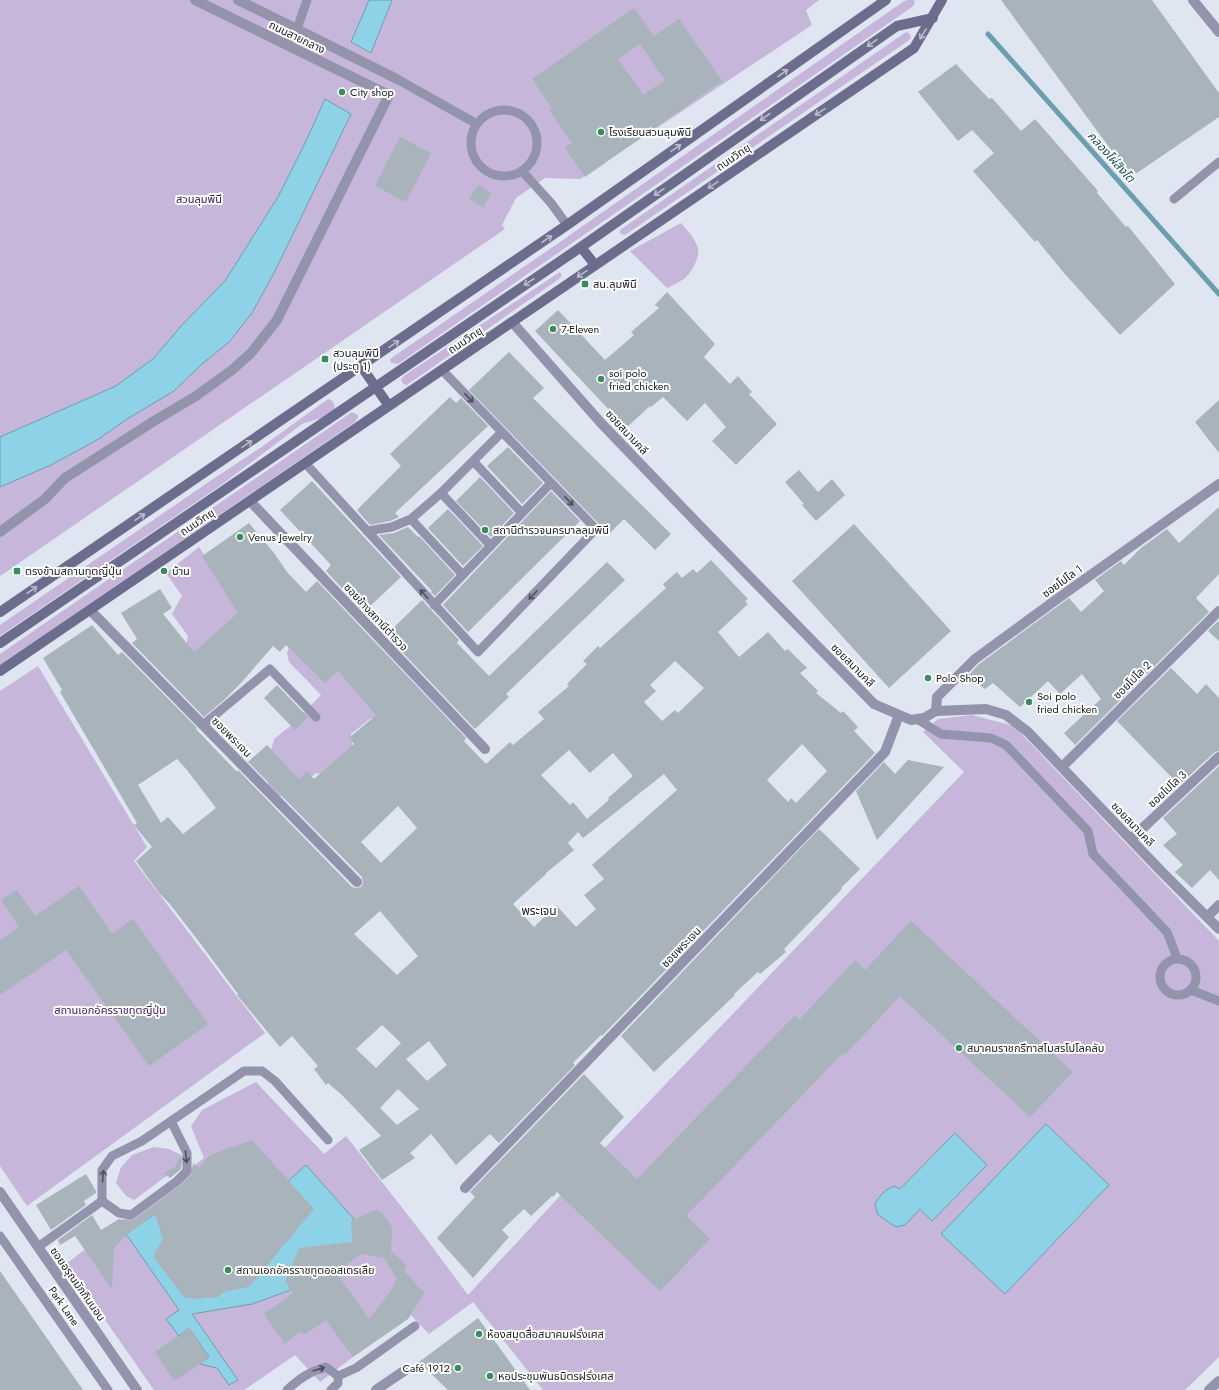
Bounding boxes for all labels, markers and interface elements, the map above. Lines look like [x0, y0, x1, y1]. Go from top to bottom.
street label: ถนนสายกลาง [266, 17, 328, 58]
one-way arrow [918, 28, 926, 40]
one-way arrow [867, 39, 878, 47]
one-way arrow [777, 69, 788, 77]
place label: City shop [350, 84, 394, 100]
marker: City shop [337, 87, 347, 97]
one-way arrow [815, 108, 826, 116]
one-way arrow [760, 113, 771, 121]
place label: โรงเรียนสวนลุมพินี [609, 124, 691, 140]
marker: โรงเรียนสวนลุมพินี [596, 127, 606, 137]
water label: คลองไผ่สิงโต [1083, 127, 1140, 188]
street label: ถนนวิทยุ [712, 140, 754, 174]
one-way arrow [671, 144, 682, 152]
one-way arrow [708, 181, 719, 189]
one-way arrow [654, 188, 665, 196]
park label: สวนลุมพินี [176, 191, 222, 207]
one-way arrow [542, 235, 553, 243]
one-way arrow [577, 270, 588, 278]
place label: สน.ลุมพินี [593, 276, 637, 292]
one-way arrow [524, 278, 535, 286]
marker: สน.ลุมพินี [580, 279, 590, 289]
place label: 7-Eleven [561, 321, 599, 337]
street label: ถนนวิทยุ [444, 323, 486, 357]
marker: 7-Eleven [548, 324, 558, 334]
one-way arrow [388, 340, 399, 348]
place label: สวนลุมพินี (ประตู 1) [333, 345, 379, 374]
marker: สวนลุมพินี (ประตู 1) [320, 354, 330, 364]
place label: soi polo fried chicken [609, 365, 669, 394]
marker: soi polo fried chicken [596, 374, 606, 384]
one-way arrow [464, 393, 474, 403]
street label: ซอยสนามคลี [602, 406, 652, 458]
one-way arrow [241, 440, 252, 448]
one-way arrow [564, 496, 574, 506]
street label: ถนนวิทยุ [176, 505, 218, 539]
one-way arrow [134, 513, 145, 521]
place label: สถานีตำรวจนครบาลลุมพินี [493, 522, 609, 538]
marker: สถานีตำรวจนครบาลลุมพินี [480, 525, 490, 535]
place label: Venus Jewelry [248, 529, 312, 545]
marker: Venus Jewelry [235, 532, 245, 542]
street label: ซอยโปโล 1 [1038, 561, 1086, 601]
place label: ตรงข้ามสถานทูตญี่ปุ่น [25, 563, 122, 579]
place label: บ้าน [172, 563, 190, 579]
marker: ตรงข้ามสถานทูตญี่ปุ่น [12, 566, 22, 576]
marker: บ้าน [159, 566, 169, 576]
street label: ซอยข้างสถานีตำรวจ [340, 580, 412, 655]
one-way arrow [26, 586, 37, 594]
one-way arrow [419, 589, 429, 599]
one-way arrow [528, 590, 538, 600]
street label: ซอยสนามคลี [827, 639, 879, 691]
street label: ซอยโปโล 2 [1109, 657, 1155, 703]
place label: Polo Shop [936, 670, 984, 686]
marker: Polo Shop [923, 673, 933, 683]
place label: Soi polo fried chicken [1037, 688, 1097, 717]
marker: Soi polo fried chicken [1024, 697, 1034, 707]
street label: ซอยพระเจน [208, 713, 256, 761]
street label: ซอยโปโล 3 [1144, 767, 1190, 811]
street label: ซอยสนามคลี [1108, 798, 1158, 850]
district label: พระเจน [521, 902, 557, 920]
street label: ซอยพระเจน [657, 923, 705, 971]
park label: สถานเอกอัครราชทูตญี่ปุ่น [54, 1002, 166, 1018]
place label: สมาคมราชกรีฑาสโมสรโปโลคลับ [967, 1040, 1104, 1056]
marker: สมาคมราชกรีฑาสโมสรโปโลคลับ [954, 1043, 964, 1053]
one-way arrow [182, 1150, 190, 1163]
one-way arrow [99, 1169, 106, 1182]
street label: ซอยอรุณมักกินนอน [46, 1244, 110, 1324]
place label: สถานเอกอัครราชทูตออสเตรเลีย [236, 1262, 375, 1278]
marker: สถานเอกอัครราชทูตออสเตรเลีย [223, 1265, 233, 1275]
street label: Park Lane [45, 1283, 84, 1329]
place label: ห้องสมุดสื่อสมาคมฝรั่งเศส [487, 1326, 604, 1342]
marker: ห้องสมุดสื่อสมาคมฝรั่งเศส [474, 1329, 484, 1339]
place label: Café 1912 [403, 1360, 450, 1376]
marker: Café 1912 [453, 1363, 463, 1373]
one-way arrow [312, 1365, 325, 1372]
place label: หอประชุมพันธมิตรฝรั่งเศส [498, 1368, 614, 1384]
marker: หอประชุมพันธมิตรฝรั่งเศส [485, 1371, 495, 1381]

